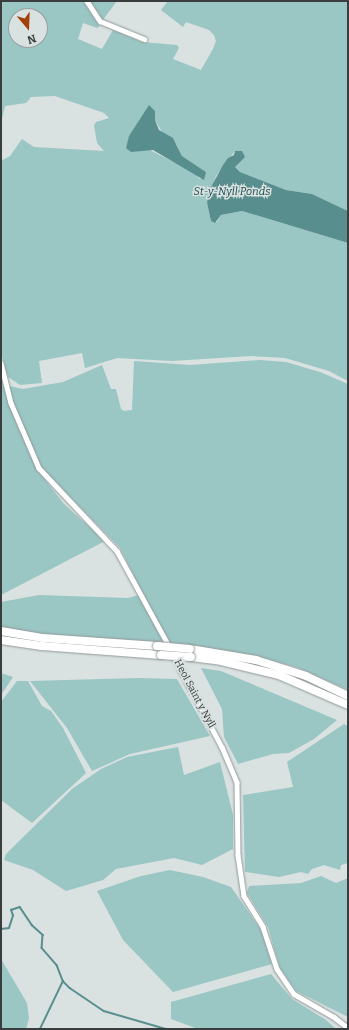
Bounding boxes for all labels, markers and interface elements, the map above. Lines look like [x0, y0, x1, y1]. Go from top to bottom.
north arrow [8, 8, 48, 48]
text: N [26, 31, 38, 46]
water label: St-y-Nyll Ponds [194, 185, 270, 199]
street label: Heol Saint y Nyll [171, 658, 217, 730]

